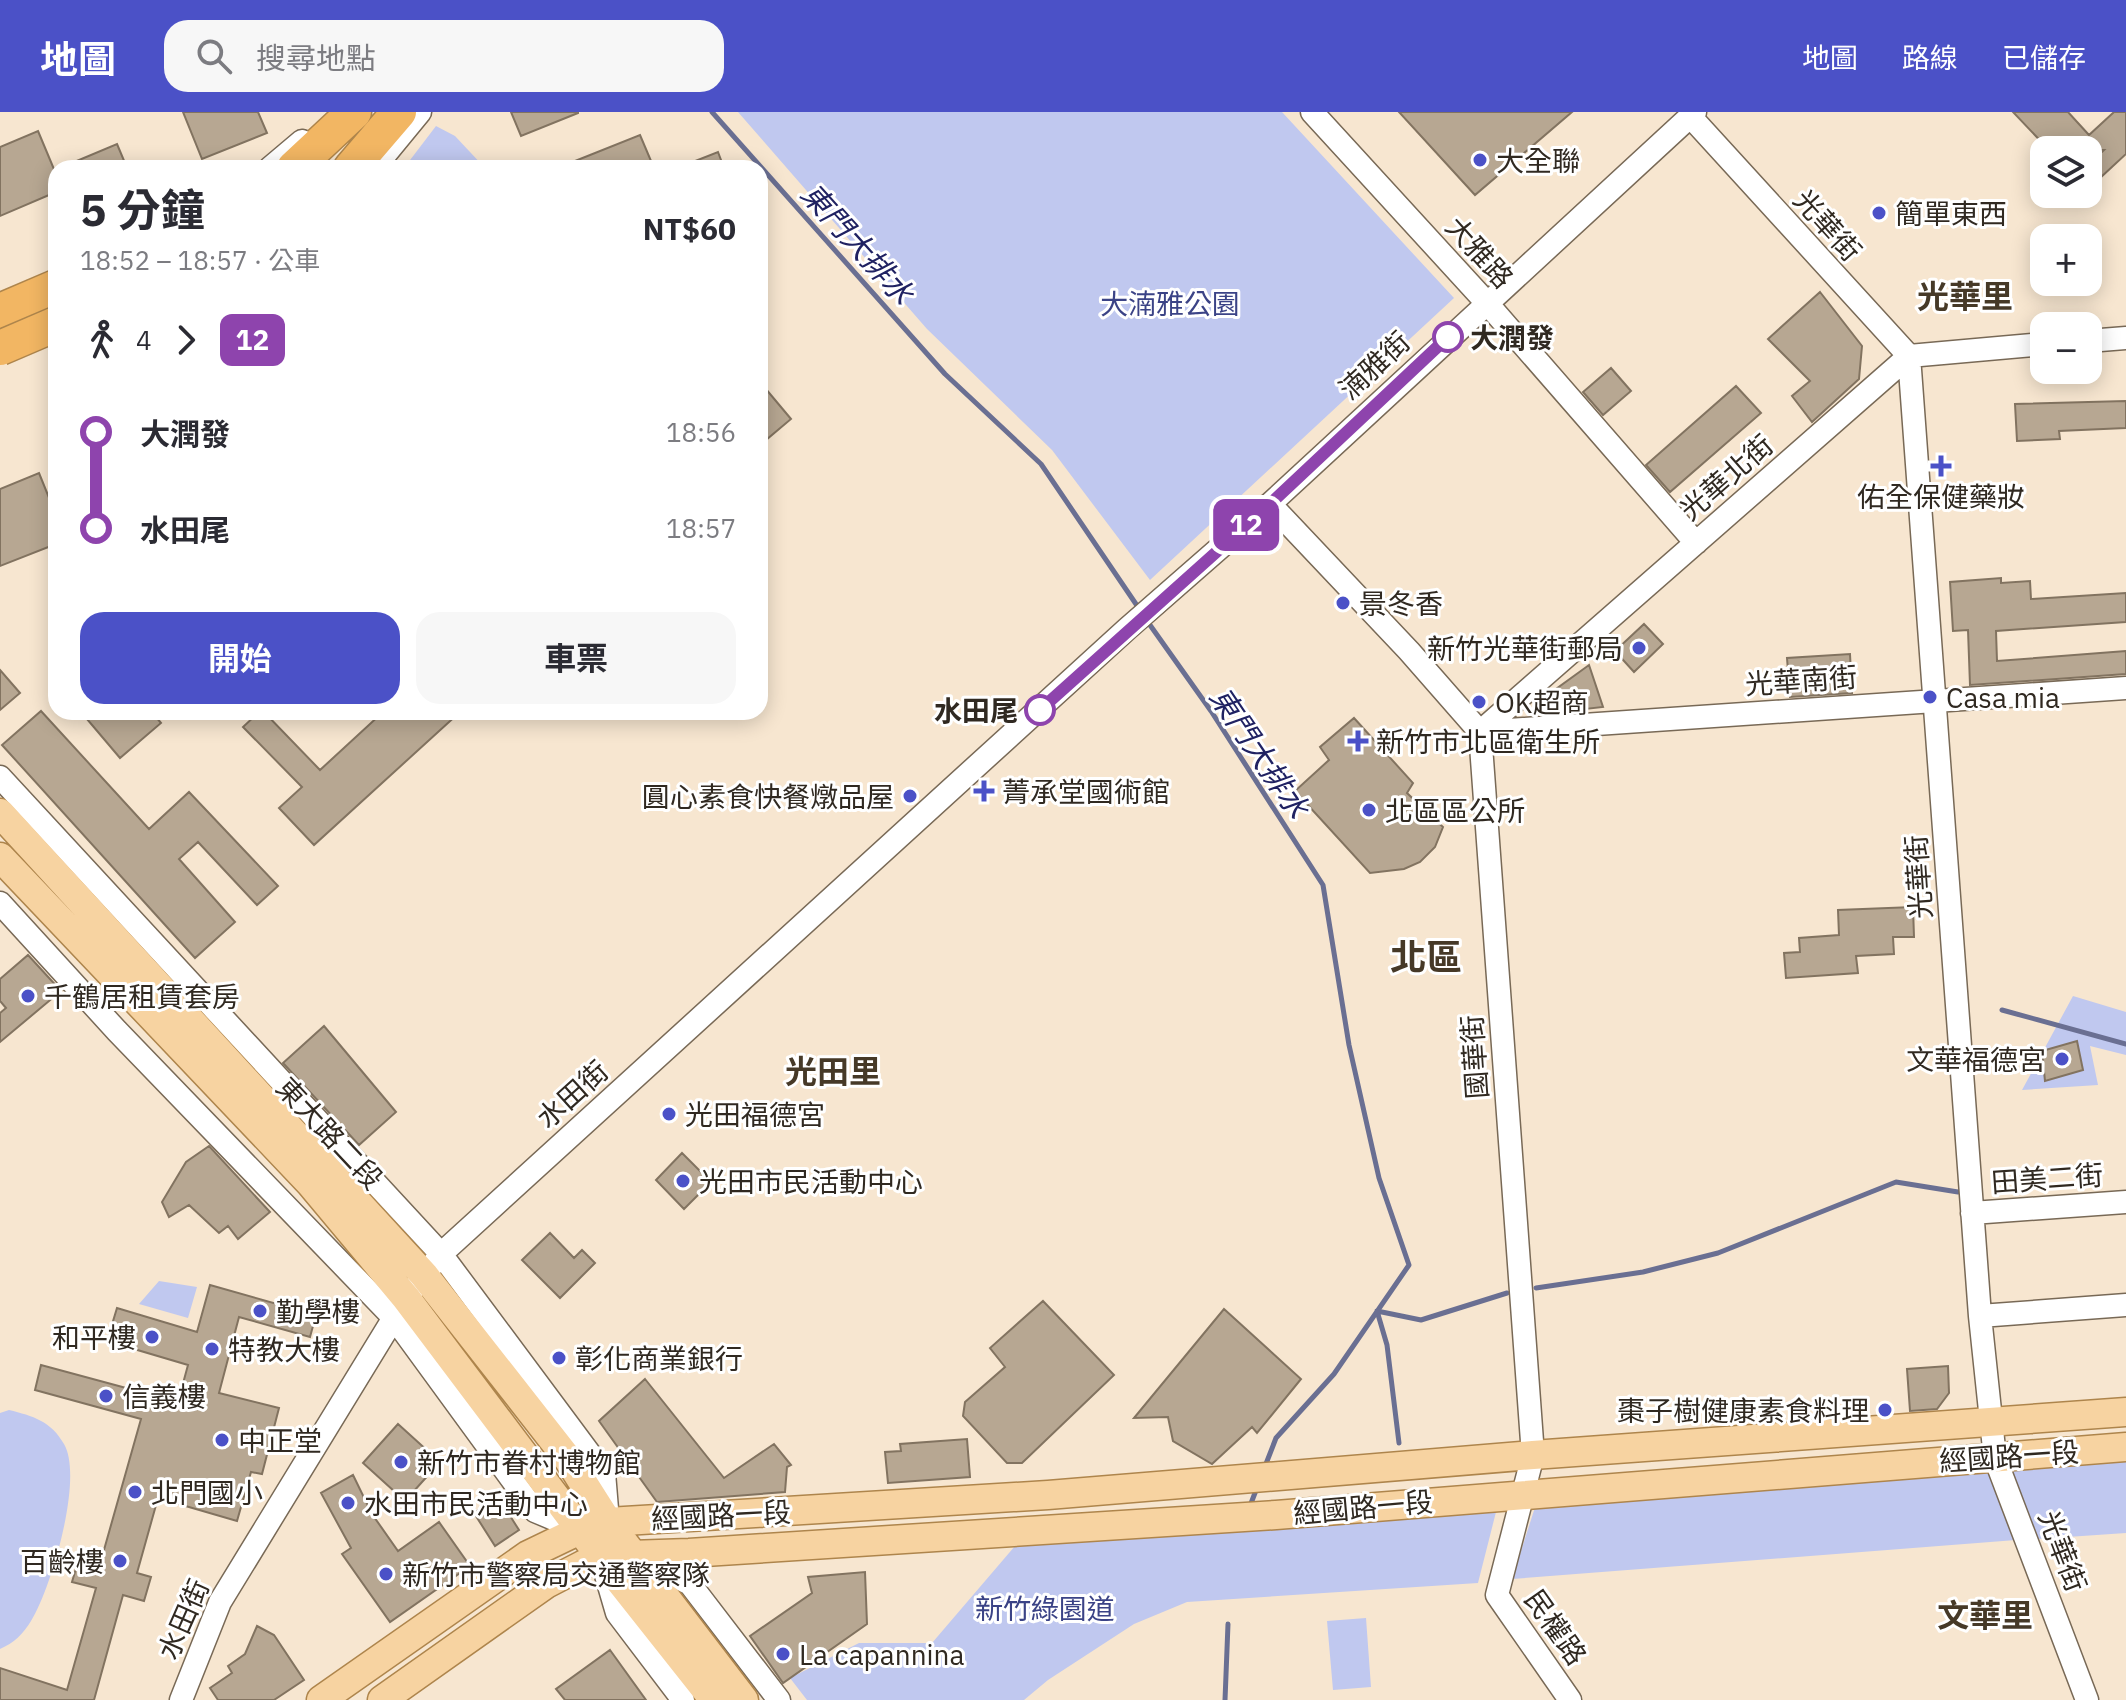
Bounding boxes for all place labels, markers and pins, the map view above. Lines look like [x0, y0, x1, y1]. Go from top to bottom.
place label: 大全聯 [1496, 142, 1580, 179]
marker: 大全聯 [1471, 151, 1489, 169]
place label: 簡單東西 [1895, 195, 2007, 232]
marker: 簡單東西 [1870, 204, 1888, 222]
place label: 大潤發 [1470, 319, 1554, 356]
marker: 大潤發 [1433, 322, 1463, 352]
marker: 佑全保健藥妝 [1932, 457, 1950, 475]
place label: 佑全保健藥妝 [1857, 478, 2025, 515]
place label: 景冬香 [1359, 585, 1443, 622]
marker: 景冬香 [1334, 594, 1352, 612]
place label: 新竹光華街郵局 [1427, 630, 1623, 667]
marker: 新竹光華街郵局 [1630, 639, 1648, 657]
place label: Casa mia [1946, 679, 2060, 716]
place label: OK超商 [1495, 684, 1589, 721]
marker: Casa mia [1921, 688, 1939, 706]
place label: 水田尾 [934, 692, 1018, 729]
marker: OK超商 [1470, 693, 1488, 711]
marker: 水田尾 [1025, 695, 1055, 725]
place label: 新竹市北區衛生所 [1376, 723, 1600, 760]
marker: 新竹市北區衛生所 [1347, 730, 1369, 752]
place label: 菁承堂國術館 [1002, 773, 1170, 810]
place label: 圓心素食快餐燉品屋 [642, 778, 894, 815]
marker: 菁承堂國術館 [973, 780, 995, 802]
marker: 圓心素食快餐燉品屋 [901, 787, 919, 805]
place label: 北區區公所 [1385, 792, 1525, 829]
marker: 北區區公所 [1360, 801, 1378, 819]
place label: 千鶴居租賃套房 [44, 978, 240, 1015]
marker: 千鶴居租賃套房 [19, 987, 37, 1005]
place label: 文華福德宮 [1906, 1041, 2046, 1078]
marker: 文華福德宮 [2053, 1050, 2071, 1068]
place label: 光田福德宮 [685, 1096, 825, 1133]
marker: 光田福德宮 [660, 1105, 678, 1123]
place label: 光田市民活動中心 [699, 1163, 923, 1200]
marker: 光田市民活動中心 [674, 1172, 692, 1190]
place label: 勤學樓 [276, 1293, 360, 1330]
marker: 勤學樓 [251, 1302, 269, 1320]
place label: 和平樓 [52, 1319, 136, 1356]
marker: 和平樓 [143, 1328, 161, 1346]
place label: 特教大樓 [228, 1331, 340, 1368]
marker: 特教大樓 [203, 1340, 221, 1358]
place label: 彰化商業銀行 [575, 1340, 743, 1377]
marker: 彰化商業銀行 [550, 1349, 568, 1367]
place label: 信義樓 [122, 1378, 206, 1415]
marker: 信義樓 [97, 1387, 115, 1405]
place label: 棗子樹健康素食料理 [1617, 1392, 1869, 1429]
marker: 棗子樹健康素食料理 [1876, 1401, 1894, 1419]
place label: 中正堂 [238, 1422, 322, 1459]
marker: 中正堂 [213, 1431, 231, 1449]
place label: 新竹市眷村博物館 [417, 1444, 641, 1481]
marker: 新竹市眷村博物館 [392, 1453, 410, 1471]
place label: 北門國小 [151, 1474, 263, 1511]
marker: 北門國小 [126, 1483, 144, 1501]
place label: 水田市民活動中心 [364, 1485, 588, 1522]
marker: 水田市民活動中心 [339, 1494, 357, 1512]
place label: 百齡樓 [20, 1543, 104, 1580]
marker: 百齡樓 [111, 1552, 129, 1570]
place label: 新竹市警察局交通警察隊 [402, 1556, 710, 1593]
marker: 新竹市警察局交通警察隊 [377, 1565, 395, 1583]
place label: La capannina [799, 1636, 965, 1673]
marker: La capannina [774, 1645, 792, 1663]

